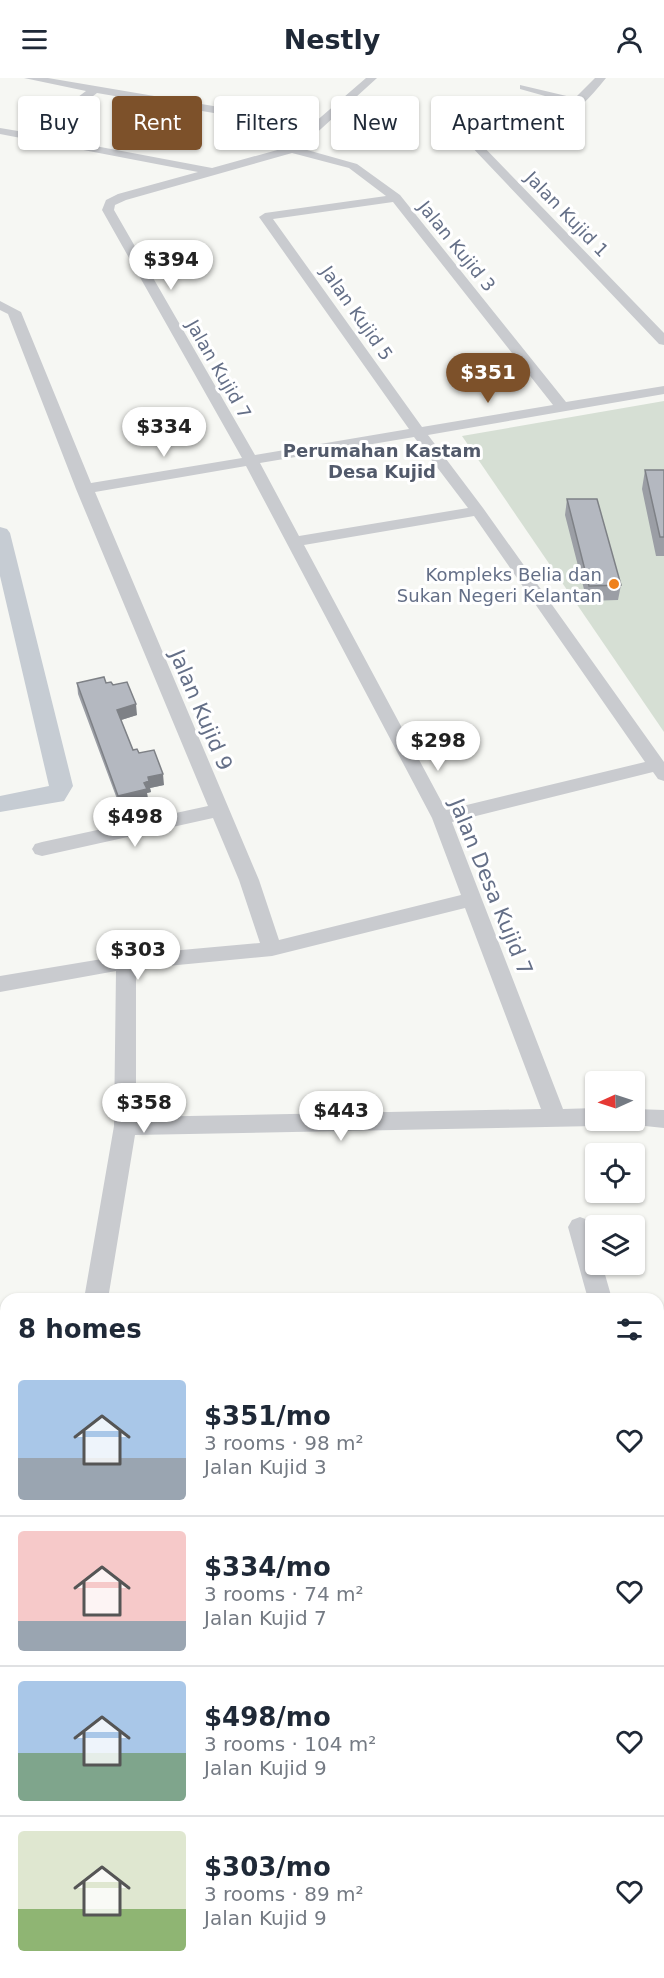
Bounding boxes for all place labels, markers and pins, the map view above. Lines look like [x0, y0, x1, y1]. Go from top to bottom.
pin: $394 [135, 240, 207, 291]
pin: $351 [452, 353, 524, 404]
pin: $334 [128, 407, 200, 458]
place label: Kompleks Belia dan Sukan Negeri Kelantan [397, 564, 602, 606]
marker: Kompleks Belia dan Sukan Negeri Kelantan [607, 577, 621, 591]
pin: $298 [402, 721, 474, 772]
pin: $498 [99, 797, 171, 848]
pin: $303 [102, 930, 174, 981]
pin: $358 [108, 1083, 180, 1134]
pin: $443 [305, 1091, 377, 1142]

